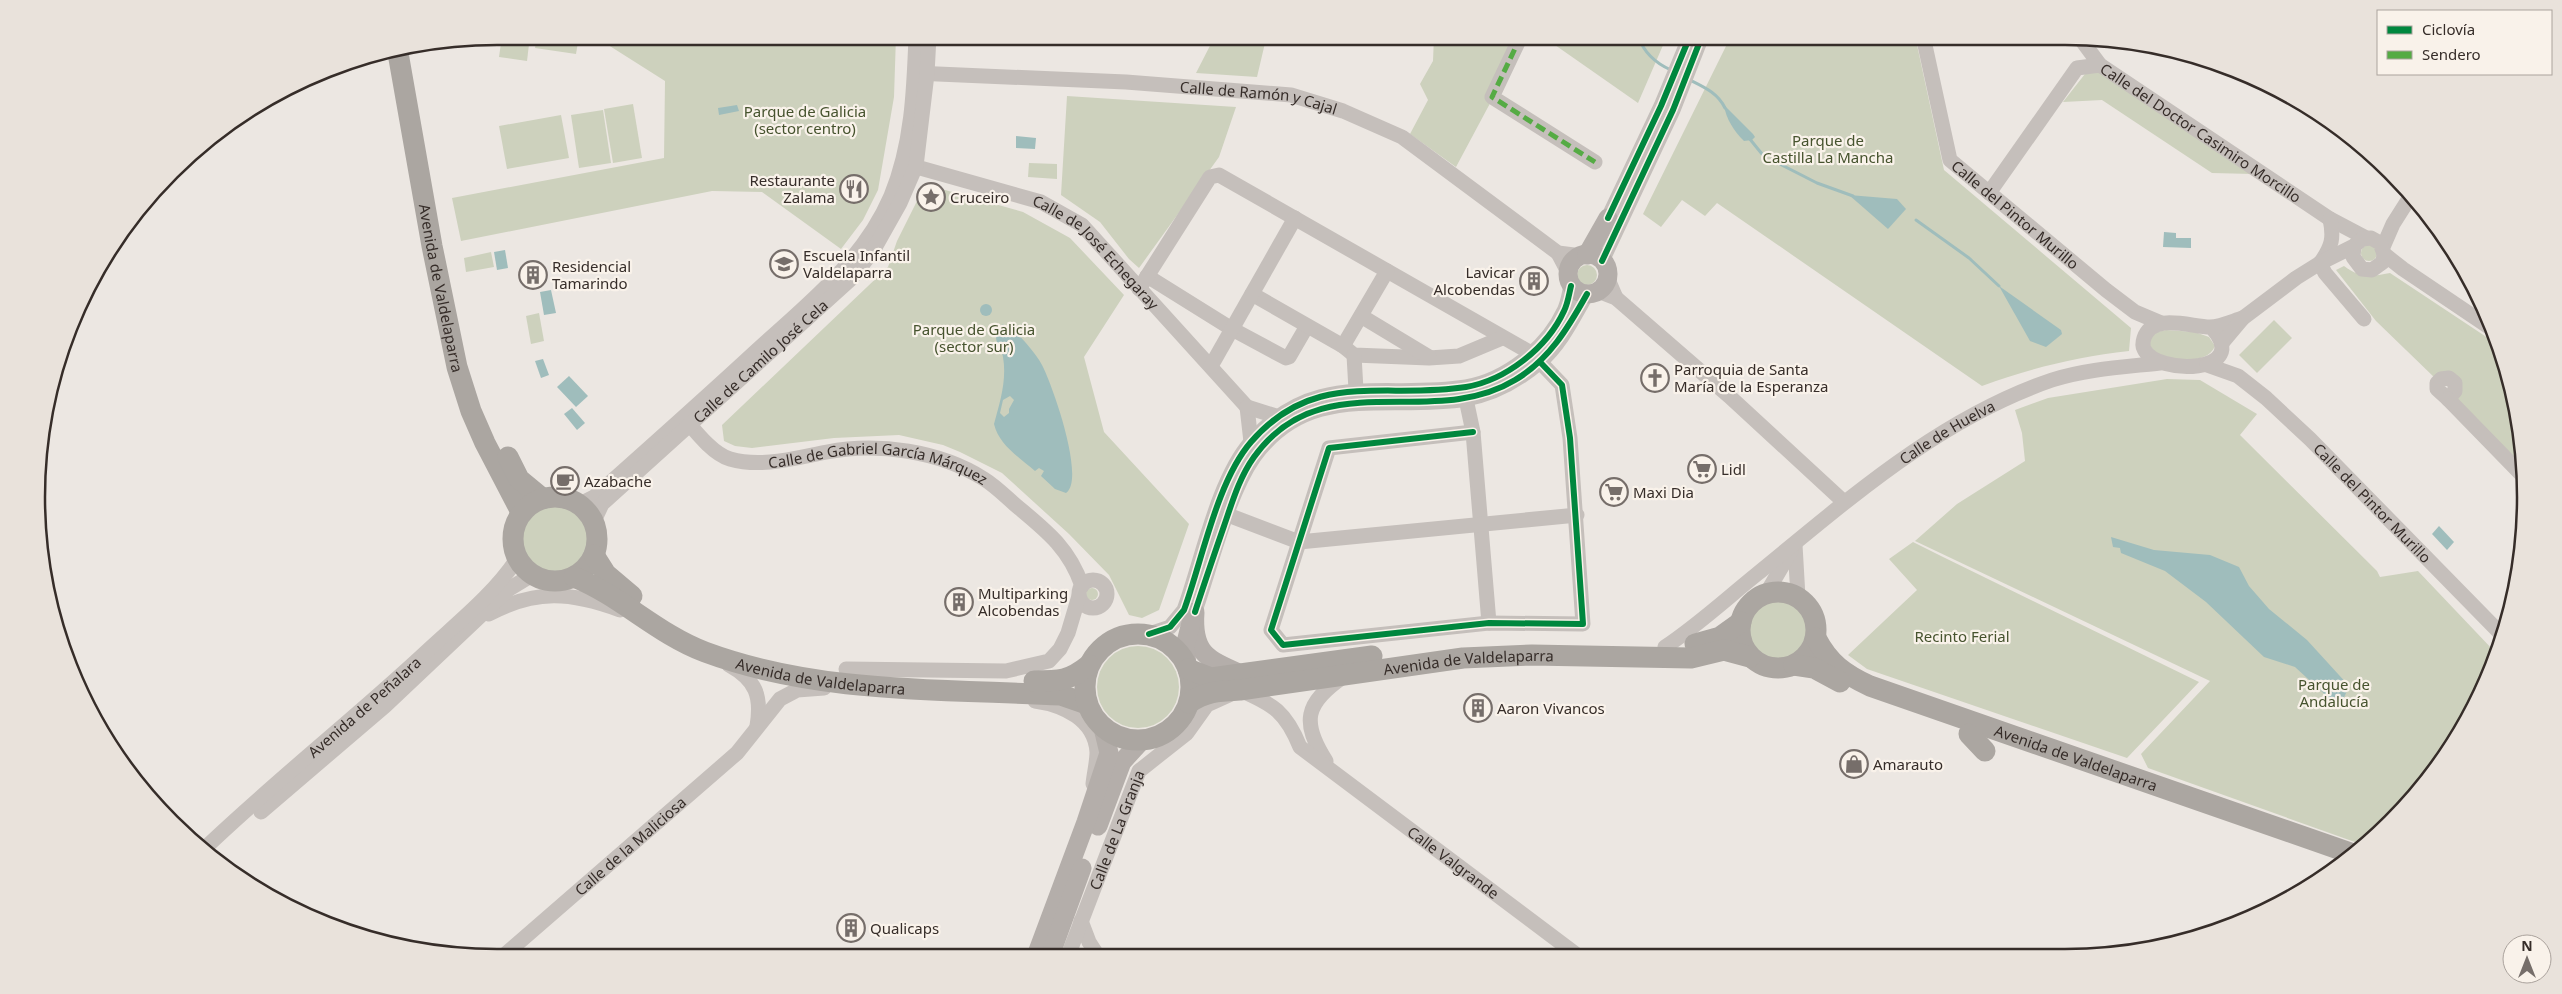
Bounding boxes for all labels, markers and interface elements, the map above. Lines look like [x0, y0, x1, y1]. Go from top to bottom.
legend [2377, 10, 2552, 75]
text: Ciclovía [2422, 19, 2475, 39]
text: Sendero [2422, 44, 2481, 64]
street label: Calle del Doctor Casimiro Morcillo [2097, 58, 2305, 207]
street label: Calle de Ramón y Cajal [1179, 76, 1340, 119]
park label: Parque de Galicia (sector centro) [744, 101, 866, 138]
park label: Parque de Castilla La Mancha [1763, 130, 1893, 167]
street label: Calle del Pintor Murillo [1947, 156, 2083, 273]
place label: Restaurante Zalama [749, 170, 835, 207]
restaurant icon: Restaurante Zalama [839, 174, 869, 204]
place icon: Cruceiro [916, 182, 946, 212]
place label: Cruceiro [950, 187, 1009, 207]
street label: Calle de José Echegaray [1031, 190, 1164, 314]
street label: Avenida de Valdelaparra [415, 202, 468, 375]
place label: Escuela Infantil Valdelaparra [803, 245, 910, 282]
school or university icon: Escuela Infantil Valdelaparra [769, 249, 799, 279]
place label: Residencial Tamarindo [552, 256, 631, 293]
building icon: Residencial Tamarindo [518, 260, 548, 290]
place label: Lavicar Alcobendas [1433, 262, 1515, 299]
building icon: Lavicar Alcobendas [1519, 266, 1549, 296]
street label: Calle de Camilo José Cela [688, 295, 832, 427]
park label: Parque de Galicia (sector sur) [913, 319, 1035, 356]
place label: Parroquia de Santa María de la Esperanza [1674, 359, 1828, 396]
church icon: Parroquia de Santa María de la Esperanza [1640, 363, 1670, 393]
street label: Calle de Huelva [1895, 395, 1998, 469]
street label: Calle de Gabriel García Márquez [767, 438, 991, 489]
street label: Calle del Pintor Murillo [2309, 439, 2436, 567]
supermarket icon: Lidl [1687, 454, 1717, 484]
place label: Lidl [1721, 459, 1746, 479]
cafe icon: Azabache [550, 466, 580, 496]
place label: Azabache [584, 471, 652, 491]
supermarket icon: Maxi Dia [1599, 477, 1629, 507]
place label: Maxi Dia [1633, 482, 1694, 502]
place label: Multiparking Alcobendas [978, 583, 1068, 620]
building icon: Multiparking Alcobendas [944, 587, 974, 617]
park label: Recinto Ferial [1914, 626, 2010, 646]
street label: Avenida de Valdelaparra [1382, 645, 1554, 679]
street label: Avenida de Peñalara [303, 652, 425, 762]
street label: Avenida de Valdelaparra [734, 653, 906, 699]
park label: Parque de Andalucía [2298, 674, 2370, 711]
building icon: Aaron Vivancos [1463, 693, 1493, 723]
place label: Aaron Vivancos [1497, 698, 1605, 718]
street label: Avenida de Valdelaparra [1992, 720, 2160, 795]
shop icon: Amarauto [1839, 749, 1869, 779]
place label: Amarauto [1873, 754, 1943, 774]
street label: Calle de La Granja [1084, 767, 1148, 893]
street label: Calle de la Maliciosa [570, 792, 690, 900]
street label: Calle Valgrande [1404, 821, 1503, 903]
building icon: Qualicaps [836, 913, 866, 943]
place label: Qualicaps [870, 918, 939, 938]
north arrow [2502, 934, 2552, 984]
text: N [2521, 936, 2533, 955]

